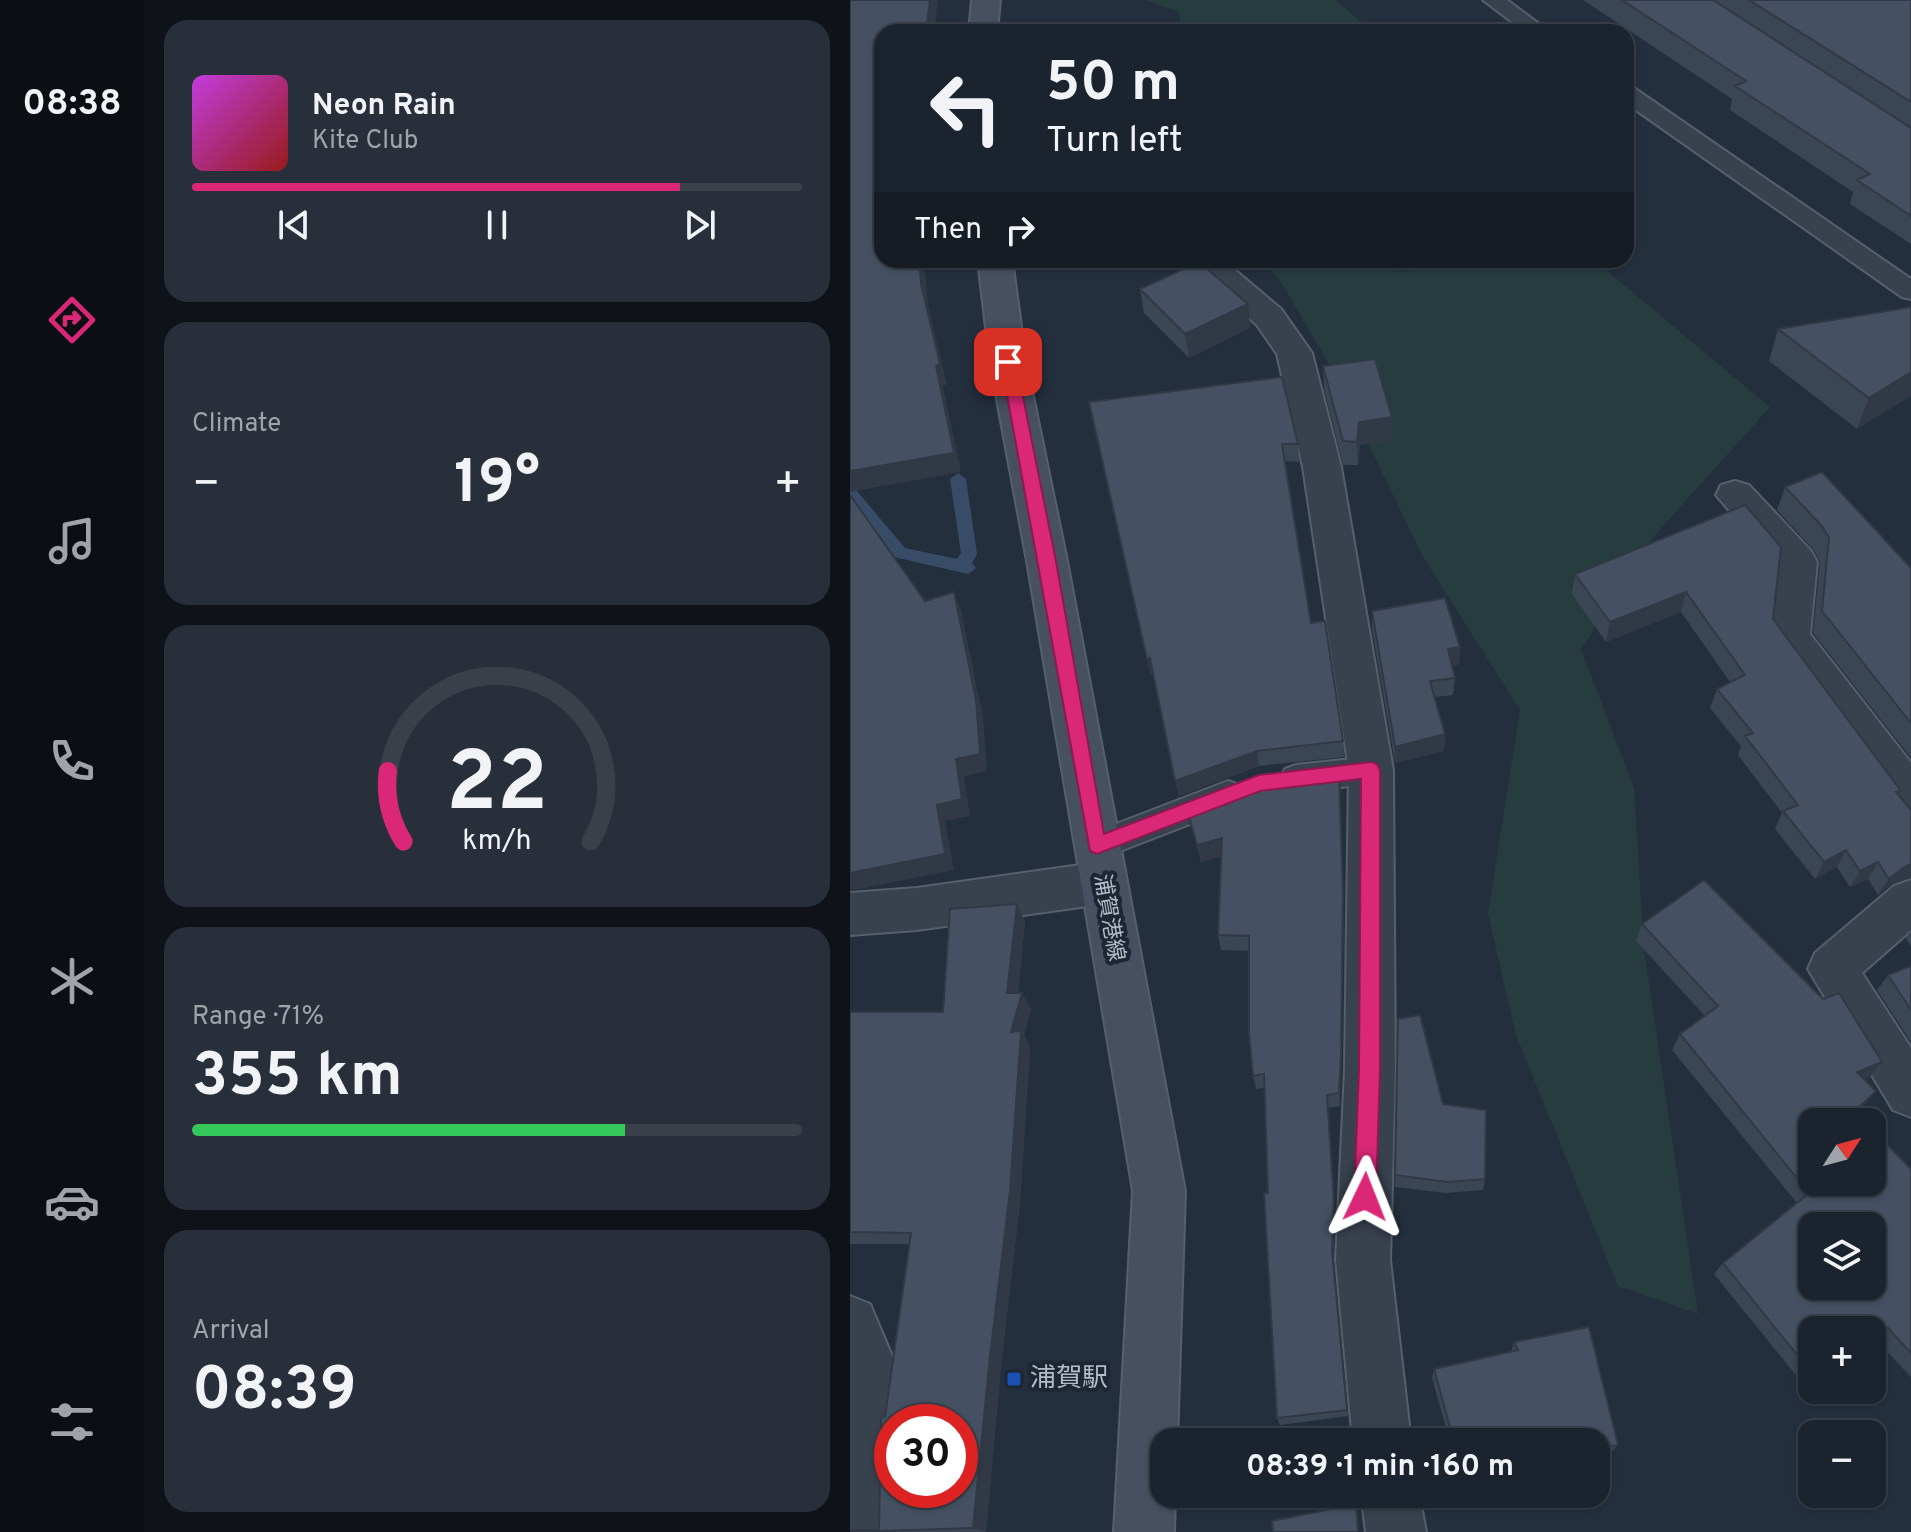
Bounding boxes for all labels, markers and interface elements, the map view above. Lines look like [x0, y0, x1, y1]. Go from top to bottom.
text: 50 m [1046, 50, 1180, 120]
icon: left [914, 56, 1018, 160]
text: 08:38 [22, 82, 122, 128]
text: Neon Rain [312, 88, 456, 125]
text: Turn left [1046, 119, 1183, 165]
text: Kite Club [312, 125, 418, 158]
icon: previous [272, 203, 316, 247]
icon: pause [475, 203, 519, 247]
icon: next [678, 203, 722, 247]
icon: right [998, 208, 1042, 252]
text: Then [914, 212, 982, 249]
icon: directions [44, 292, 100, 348]
pin [974, 328, 1042, 396]
icon: arrive [986, 340, 1030, 384]
text: Climate [192, 408, 281, 441]
text: 19° [454, 448, 540, 524]
text: − [192, 458, 220, 514]
text: + [774, 458, 802, 514]
icon: music [44, 513, 100, 569]
icon: phone [44, 733, 100, 789]
text: 22 [446, 735, 548, 840]
text: km/h [462, 824, 532, 860]
street label: 浦賀港線 [1087, 872, 1129, 964]
icon: climate [44, 953, 100, 1009]
text: Range · 71% [192, 1001, 324, 1034]
text: 355 km [192, 1041, 403, 1117]
north arrow [1798, 1108, 1886, 1196]
map controls [1798, 1108, 1886, 1508]
position arrow [1323, 1155, 1407, 1239]
icon: car [44, 1174, 100, 1230]
button: layers [1798, 1212, 1886, 1300]
text: Arrival [192, 1315, 270, 1348]
button: + [1798, 1316, 1886, 1404]
text: 08:39 [192, 1355, 357, 1431]
place label: 浦賀駅 [1030, 1363, 1108, 1396]
marker: 浦賀駅 [1005, 1370, 1023, 1388]
icon: filters [44, 1394, 100, 1450]
speed limit sign: 30 [874, 1404, 978, 1508]
button: − [1798, 1420, 1886, 1508]
text: 08:39 · 1 min · 160 m [1246, 1449, 1514, 1486]

